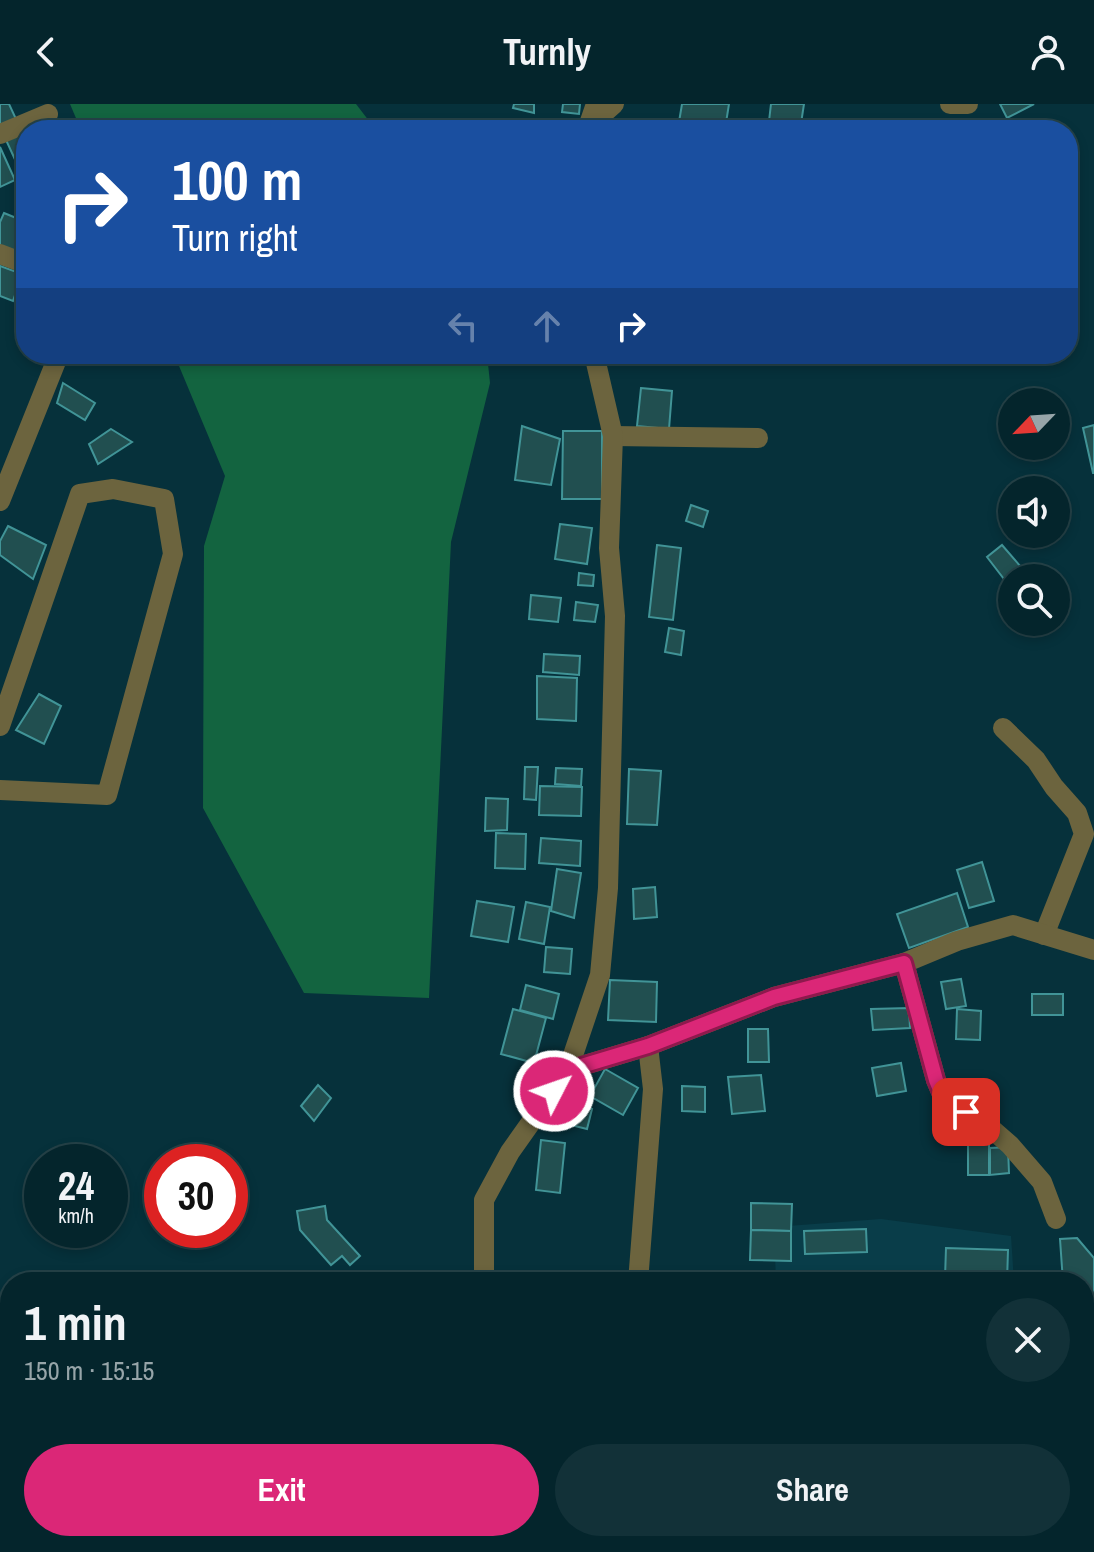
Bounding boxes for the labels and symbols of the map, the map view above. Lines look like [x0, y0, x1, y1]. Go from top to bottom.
north arrow [998, 388, 1070, 460]
position arrow [512, 1049, 596, 1133]
pin [932, 1078, 1000, 1146]
speed limit sign: 30 [144, 1144, 248, 1248]

